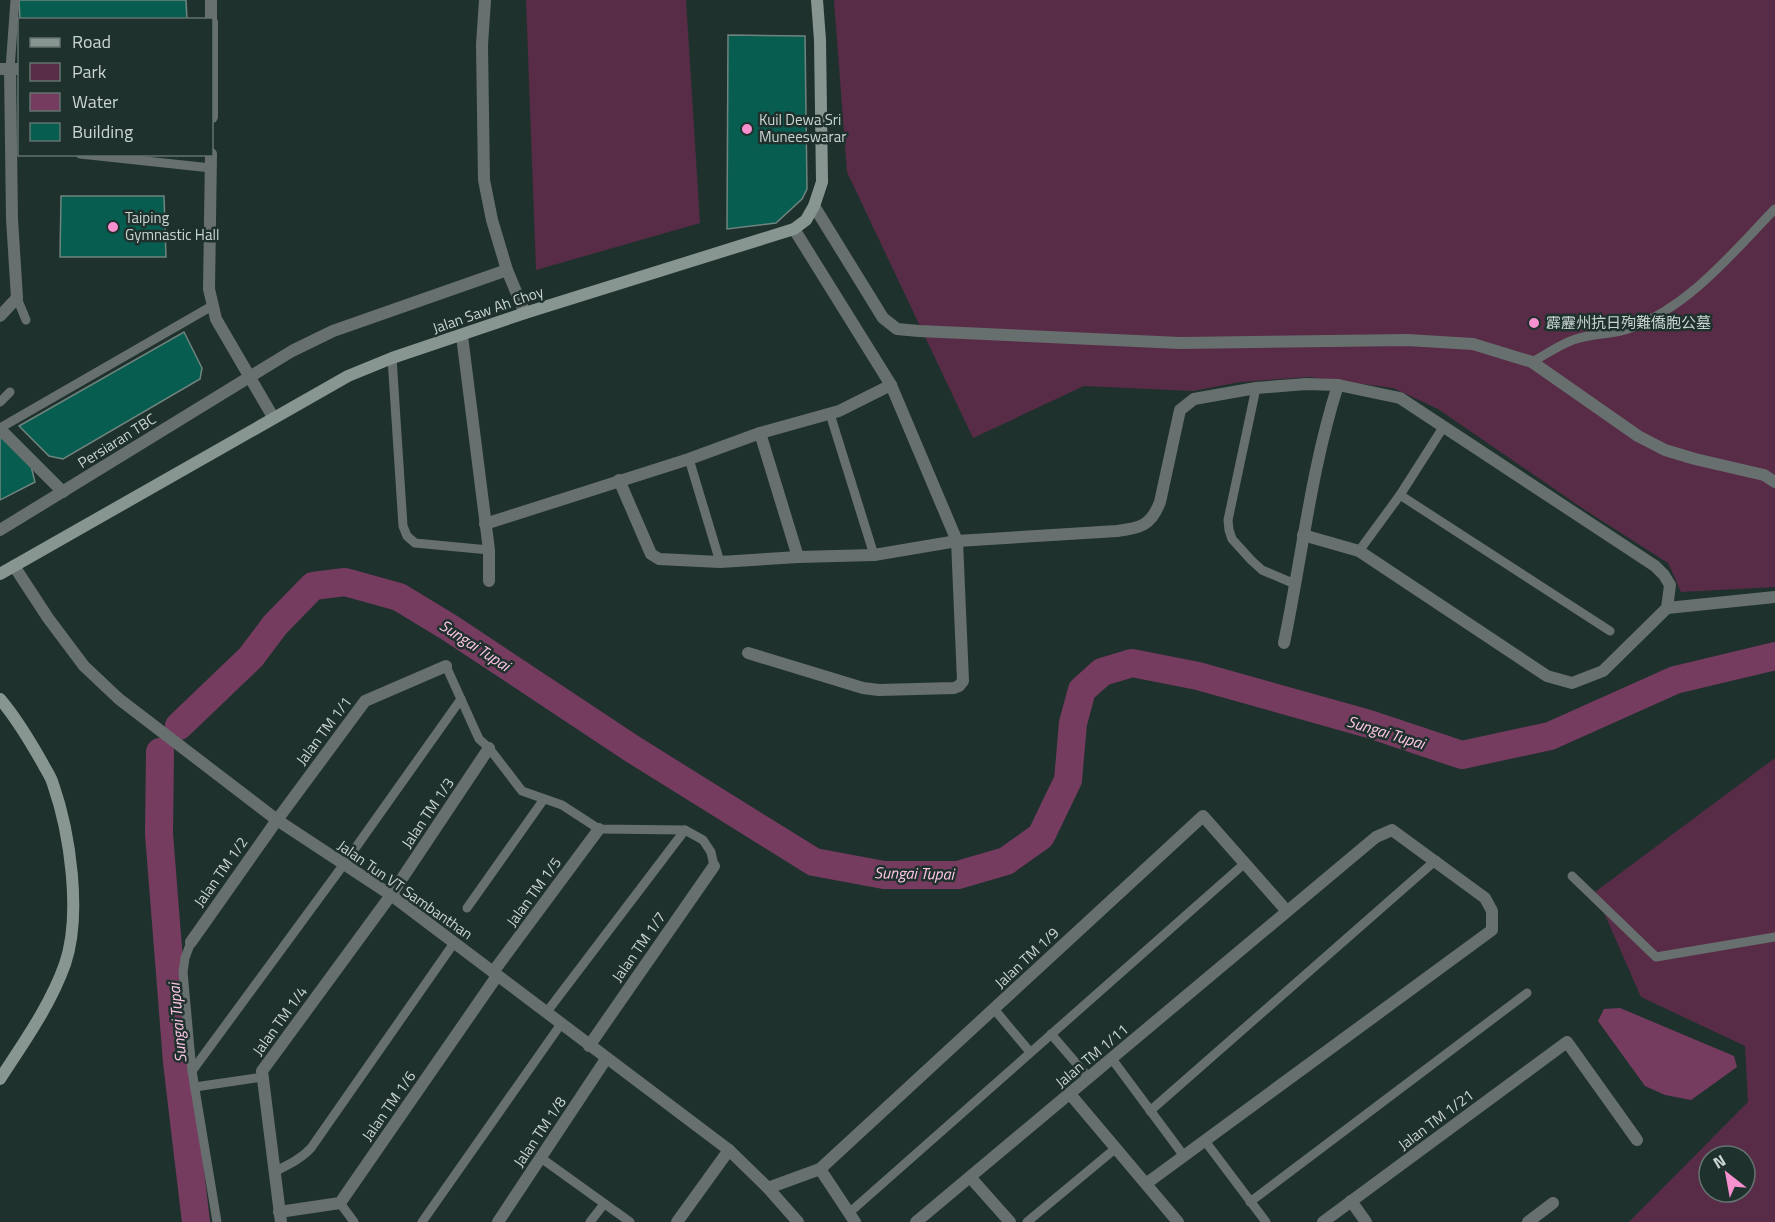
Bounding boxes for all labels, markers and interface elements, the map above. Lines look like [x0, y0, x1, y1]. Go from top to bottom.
legend [18, 18, 213, 156]
text: Road [72, 28, 111, 55]
text: Park [72, 58, 107, 85]
text: Water [72, 88, 118, 115]
place label: Kuil Dewa Sri Muneeswarar [759, 108, 846, 148]
text: Building [72, 118, 133, 145]
marker: Kuil Dewa Sri Muneeswarar [740, 122, 754, 136]
place label: Taiping Gymnastic Hall [125, 206, 219, 246]
marker: Taiping Gymnastic Hall [106, 220, 120, 234]
street label: Jalan Saw Ah Choy [429, 280, 546, 339]
place label: 霹靂州抗日殉難僑胞公墓 [1546, 311, 1711, 334]
marker: 霹靂州抗日殉難僑胞公墓 [1527, 316, 1541, 330]
street label: Persiaran TBC [73, 407, 160, 474]
water label: Sungai Tupai [435, 613, 516, 678]
street label: Jalan TM 1/1 [290, 691, 357, 770]
water label: Sungai Tupai [1344, 709, 1429, 756]
street label: Jalan TM 1/3 [395, 773, 460, 853]
street label: Jalan TM 1/2 [188, 832, 253, 911]
street label: Jalan Tun VT Sambanthan [333, 834, 478, 945]
street label: Jalan TM 1/5 [500, 852, 567, 931]
water label: Sungai Tupai [874, 860, 956, 886]
street label: Jalan TM 1/7 [606, 907, 671, 986]
street label: Jalan TM 1/9 [989, 922, 1064, 994]
water label: Sungai Tupai [161, 980, 192, 1064]
street label: Jalan TM 1/4 [246, 981, 313, 1060]
street label: Jalan TM 1/11 [1050, 1018, 1133, 1093]
street label: Jalan TM 1/6 [356, 1066, 421, 1145]
street label: Jalan TM 1/21 [1393, 1084, 1478, 1156]
street label: Jalan TM 1/8 [507, 1092, 572, 1172]
north arrow [1697, 1144, 1757, 1204]
text: N [1708, 1148, 1730, 1174]

